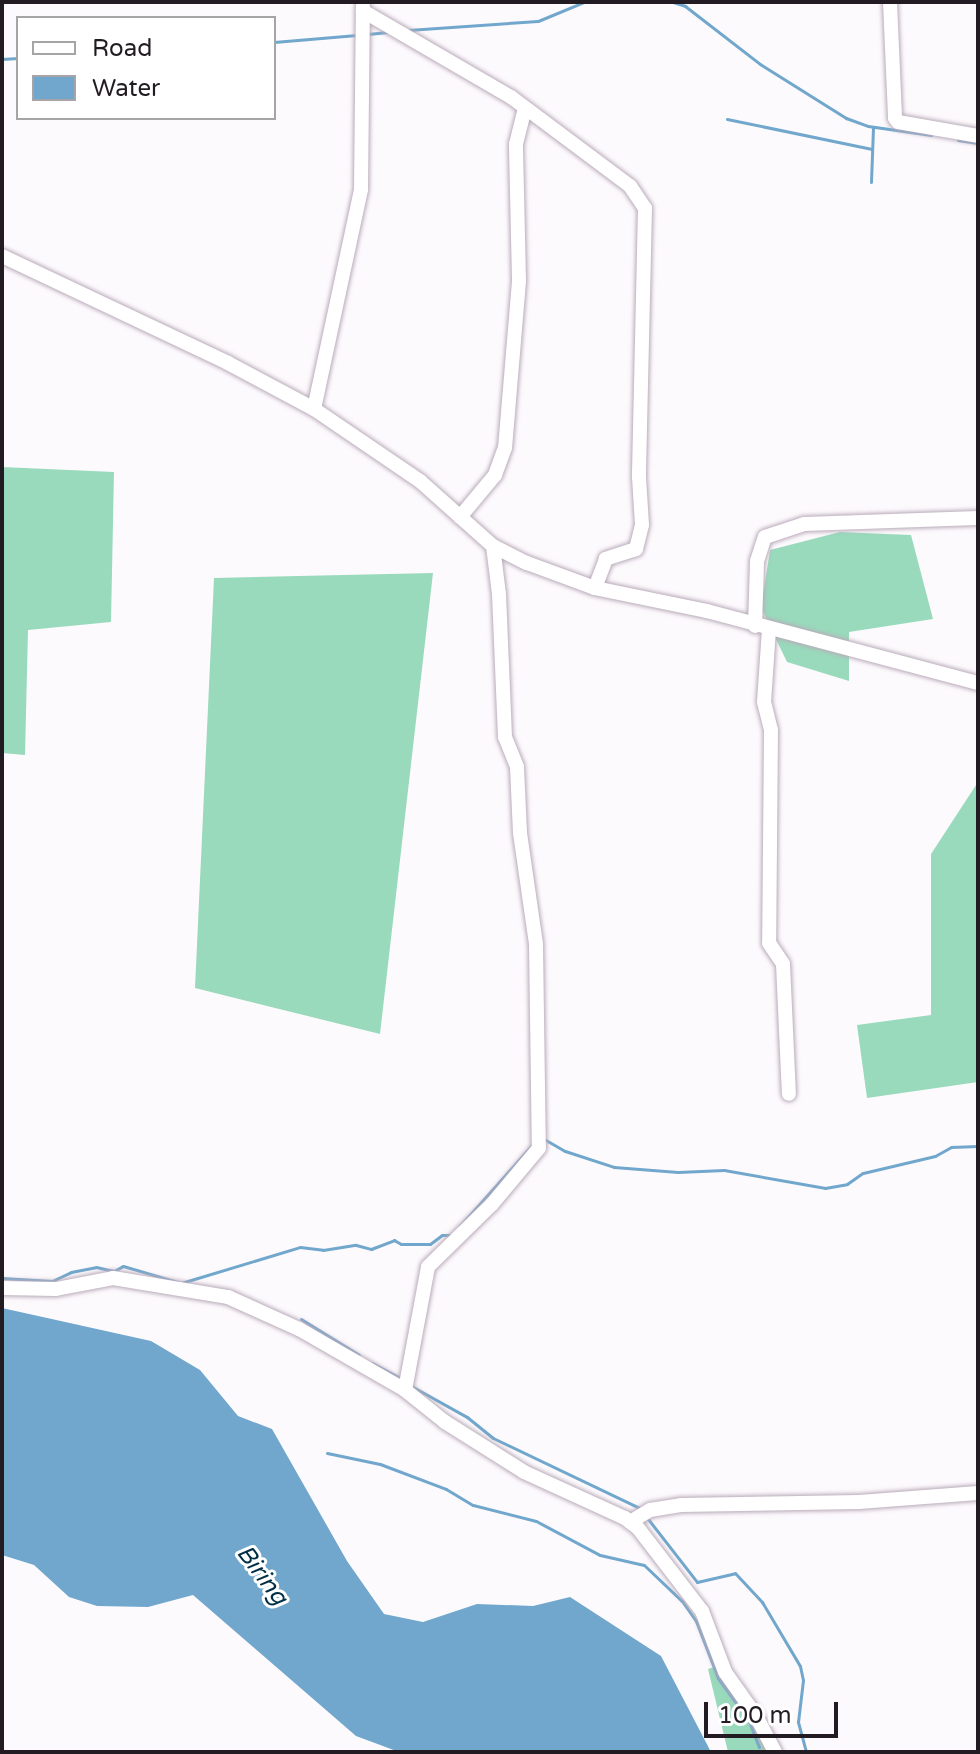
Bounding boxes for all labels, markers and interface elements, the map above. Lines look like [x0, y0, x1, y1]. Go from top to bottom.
legend [16, 16, 276, 120]
text: Road [92, 34, 152, 63]
text: Water [92, 74, 160, 103]
water label: Biring [230, 1539, 294, 1611]
scale bar [708, 1686, 842, 1736]
text: 100 m [718, 1701, 792, 1730]

